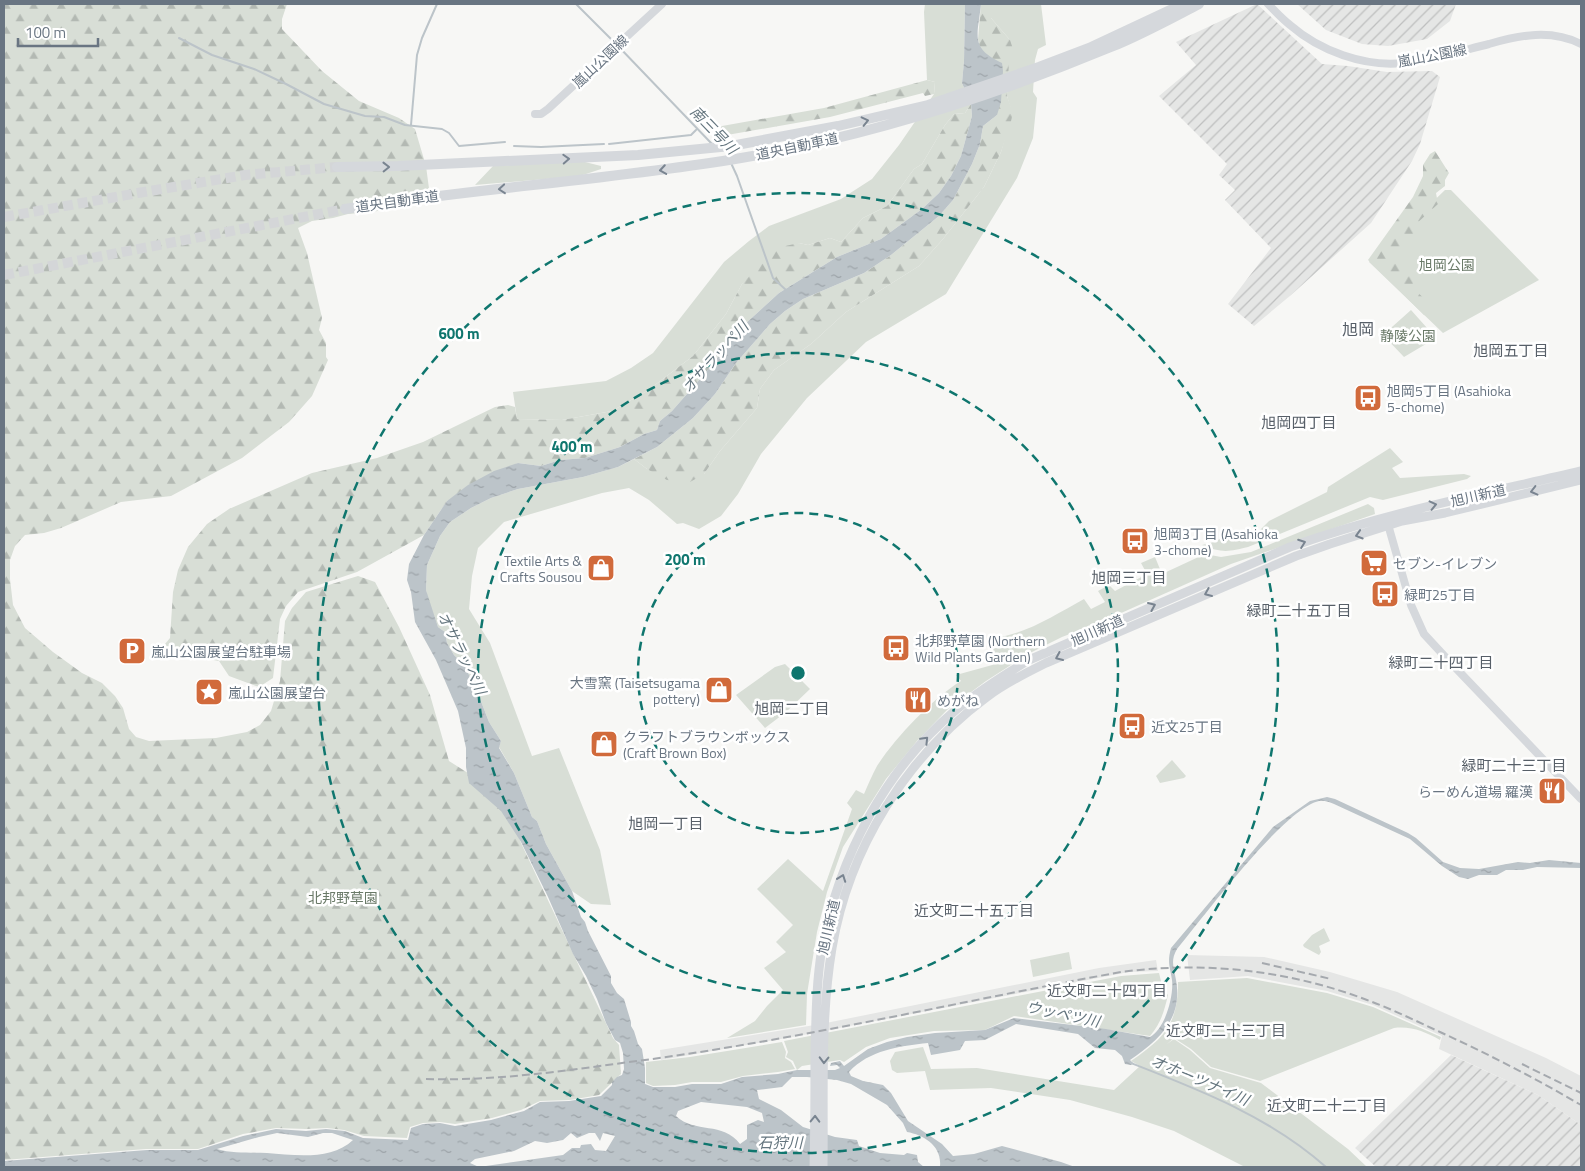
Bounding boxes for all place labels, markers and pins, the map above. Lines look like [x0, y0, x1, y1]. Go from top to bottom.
place label: 旭岡5丁目 (Asahioka 5-chome) [1387, 380, 1511, 417]
bus stop icon: 旭岡5丁目 (Asahioka 5-chome) [1353, 383, 1383, 413]
place label: 旭岡3丁目 (Asahioka 3-chome) [1154, 523, 1278, 560]
bus stop icon: 旭岡3丁目 (Asahioka 3-chome) [1120, 526, 1150, 556]
supermarket icon: セブン-イレブン [1359, 548, 1389, 578]
place label: Textile Arts & Crafts Sousou [500, 550, 582, 587]
shop icon: Textile Arts & Crafts Sousou [586, 553, 616, 583]
place label: セブン-イレブン [1393, 553, 1497, 574]
bus stop icon: 緑町25丁目 [1370, 579, 1400, 609]
place label: 緑町25丁目 [1404, 584, 1476, 605]
place label: 北邦野草園 (Northern Wild Plants Garden) [915, 630, 1045, 667]
bus stop icon: 北邦野草園 (Northern Wild Plants Garden) [881, 633, 911, 663]
parking icon: 嵐山公園展望台駐車場 [117, 636, 147, 666]
place label: 嵐山公園展望台駐車場 [151, 641, 291, 662]
centre of rings [789, 664, 807, 682]
place label: 大雪窯 (Taisetsugama pottery) [570, 672, 700, 709]
shop icon: 大雪窯 (Taisetsugama pottery) [704, 675, 734, 705]
place icon: 嵐山公園展望台 [194, 677, 224, 707]
place label: 嵐山公園展望台 [228, 682, 326, 703]
restaurant icon: めがね [903, 685, 933, 715]
place label: めがね [937, 690, 979, 711]
bus stop icon: 近文25丁目 [1117, 711, 1147, 741]
place label: 近文25丁目 [1151, 716, 1223, 737]
place label: クラフトブラウンボックス (Craft Brown Box) [623, 726, 791, 763]
shop icon: クラフトブラウンボックス (Craft Brown Box) [589, 729, 619, 759]
restaurant icon: らーめん道場 羅漢 [1537, 776, 1567, 806]
place label: らーめん道場 羅漢 [1418, 781, 1533, 802]

